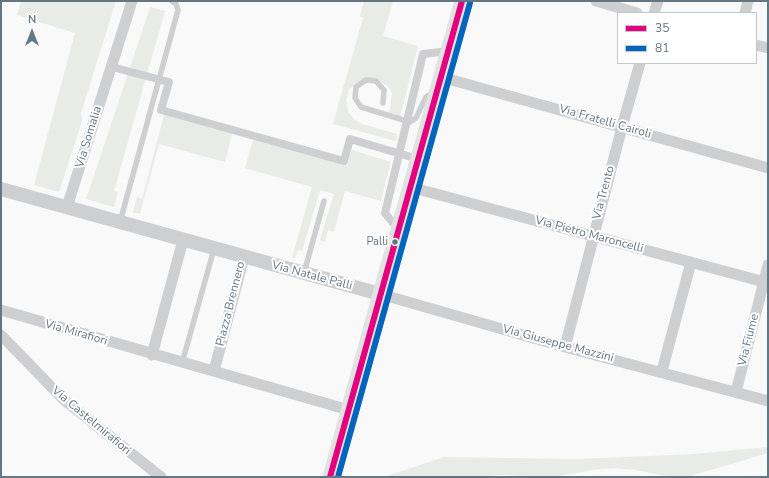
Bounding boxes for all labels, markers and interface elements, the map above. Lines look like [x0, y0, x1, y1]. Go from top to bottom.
north arrow [12, 12, 52, 52]
text: N [28, 12, 36, 27]
legend [617, 12, 757, 64]
text: 35 [655, 20, 669, 36]
text: 81 [655, 40, 669, 56]
street label: Via Fratelli Cairoli [557, 102, 653, 142]
street label: Via Somalia [73, 104, 105, 170]
street label: Via Trento [590, 165, 618, 221]
street label: Via Pietro Maroncelli [533, 214, 645, 256]
place label: Palli [366, 235, 388, 249]
marker: Palli [390, 237, 400, 247]
street label: Via Natale Palli [270, 258, 354, 294]
street label: Piazza Brennero [214, 260, 248, 348]
street label: Via Fiume [736, 312, 762, 368]
street label: Via Mirafiori [43, 317, 109, 349]
street label: Via Giuseppe Mazzini [501, 322, 615, 366]
street label: Via Castelmirafiori [49, 384, 133, 458]

